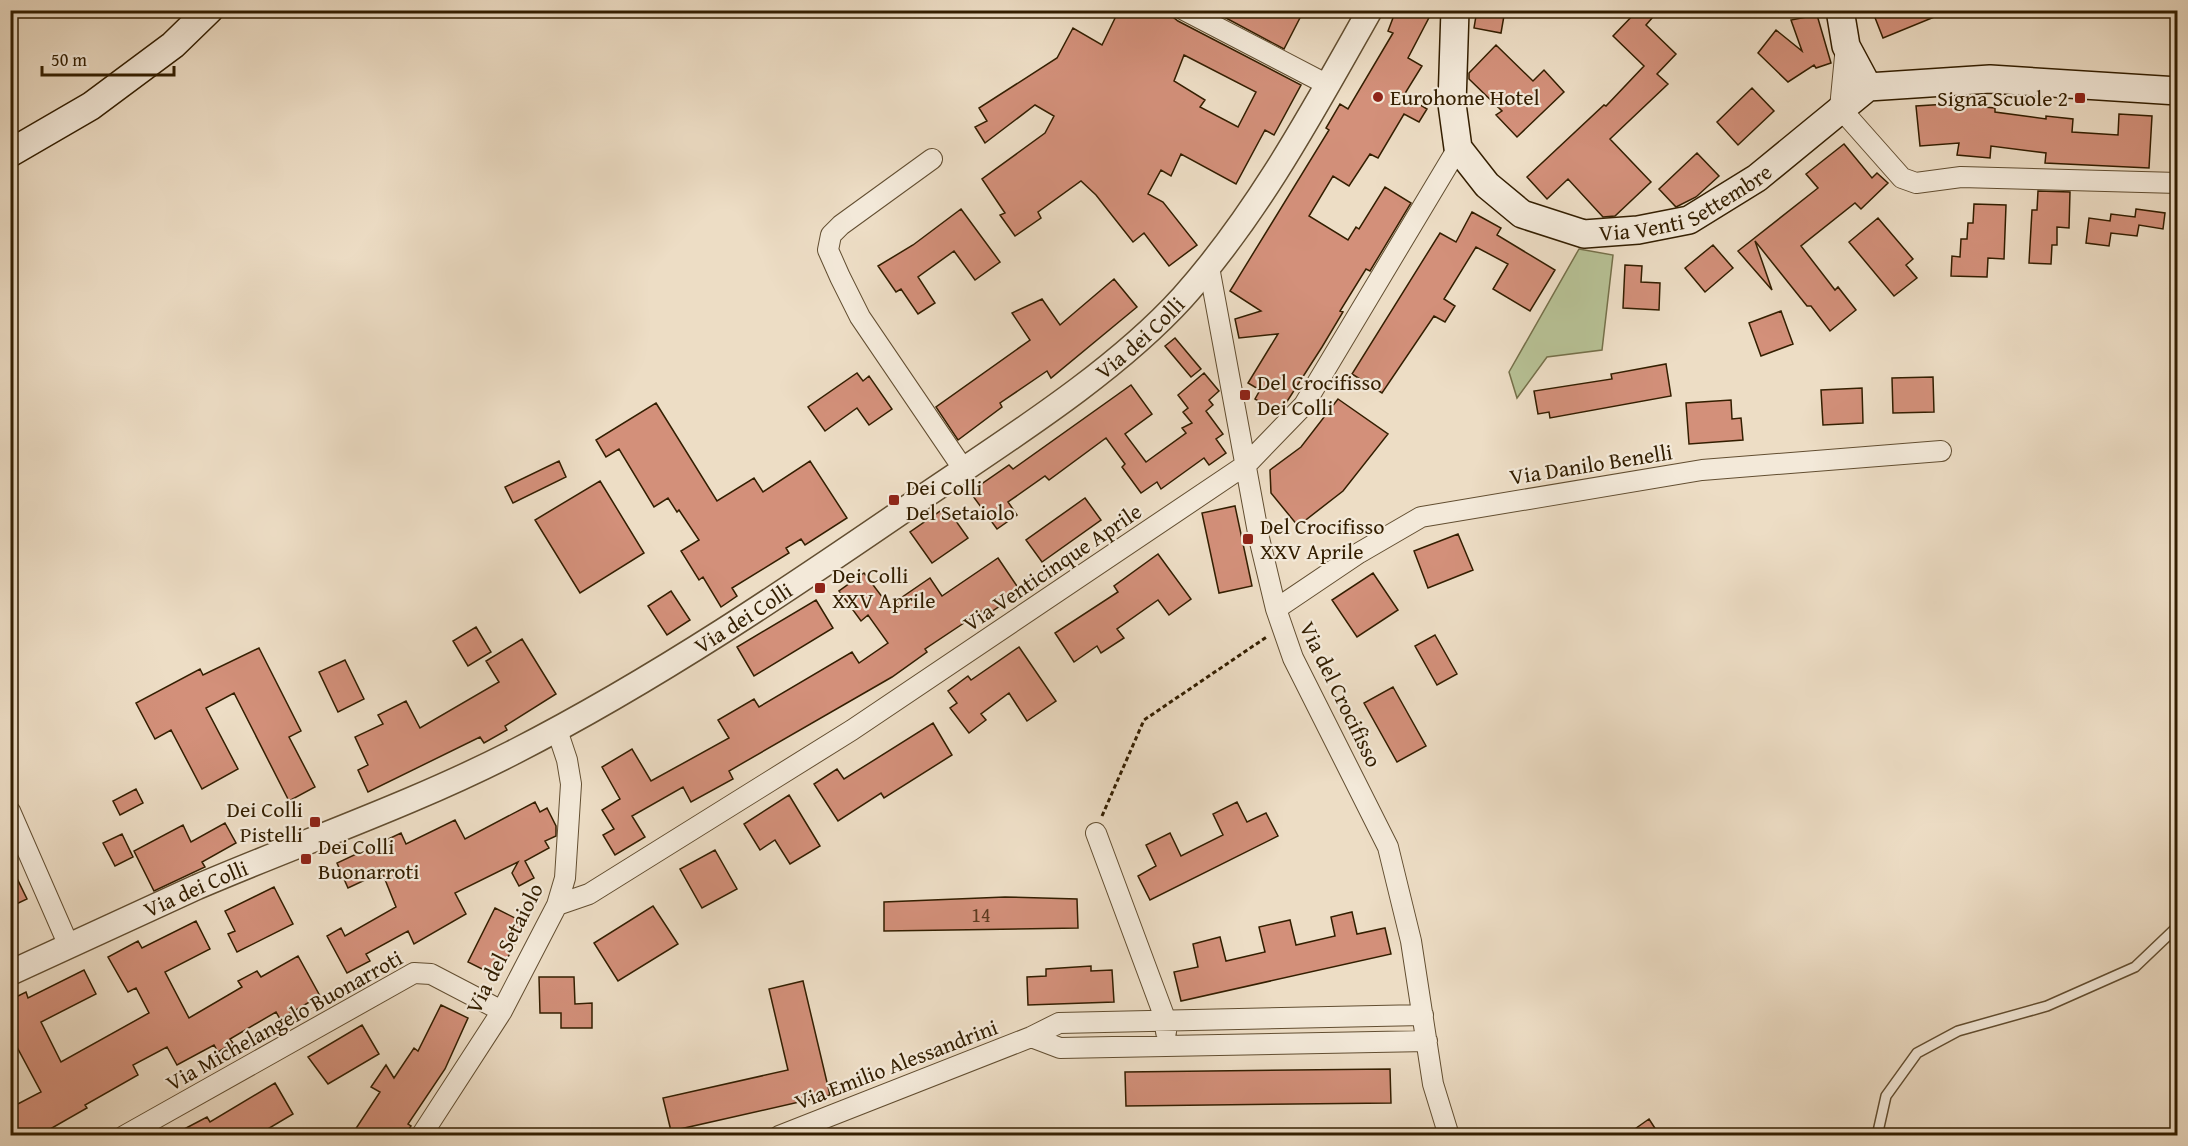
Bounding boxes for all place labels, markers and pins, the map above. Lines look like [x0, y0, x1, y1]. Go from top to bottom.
place label: Eurohome Hotel [1390, 81, 1540, 113]
place label: Signa Scuole 2 [1937, 82, 2068, 114]
marker: Eurohome Hotel [1371, 90, 1385, 104]
marker: Signa Scuole 2 [2073, 91, 2087, 105]
place label: Del Crocifisso Dei Colli [1257, 366, 1381, 423]
marker: Del Crocifisso Dei Colli [1238, 388, 1252, 402]
place label: Dei Colli Del Setaiolo [906, 471, 1015, 528]
marker: Dei Colli Del Setaiolo [887, 493, 901, 507]
place label: Del Crocifisso XXV Aprile [1260, 510, 1384, 567]
marker: Del Crocifisso XXV Aprile [1241, 532, 1255, 546]
place label: Dei Colli XXV Aprile [832, 559, 936, 616]
marker: Dei Colli XXV Aprile [813, 581, 827, 595]
place label: Dei Colli Pistelli [227, 793, 303, 850]
marker: Dei Colli Pistelli [308, 815, 322, 829]
place label: Dei Colli Buonarroti [318, 830, 419, 887]
marker: Dei Colli Buonarroti [299, 852, 313, 866]

